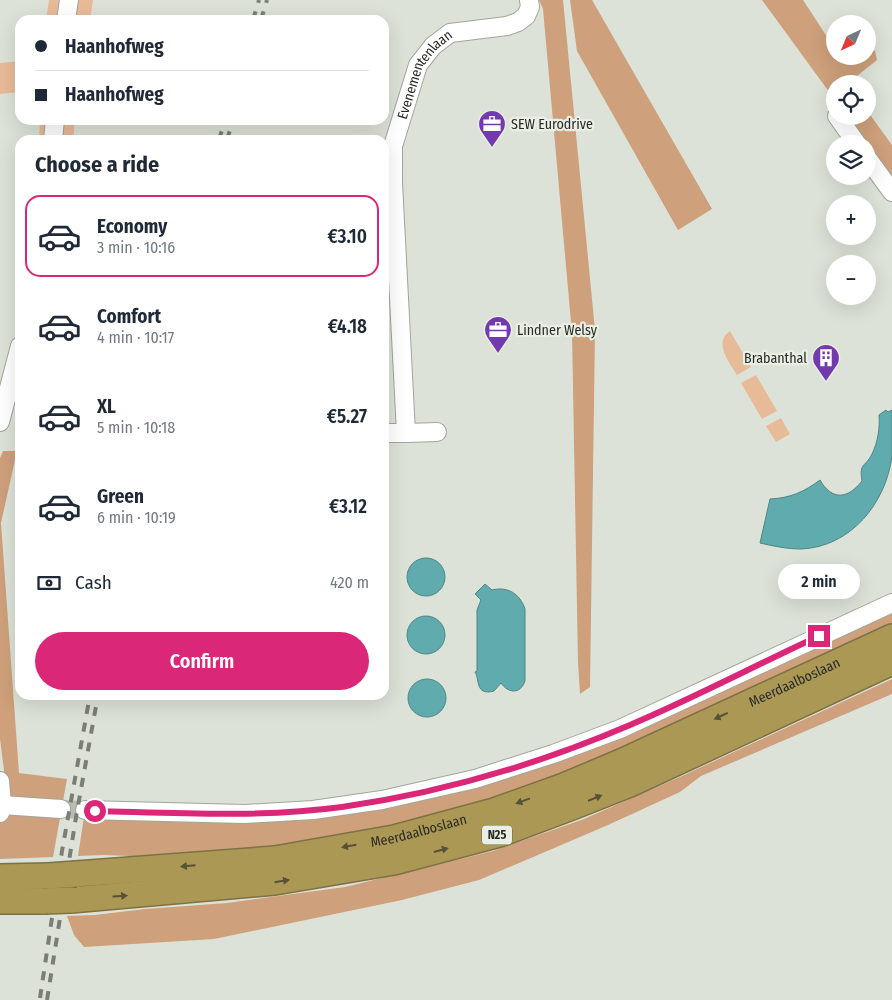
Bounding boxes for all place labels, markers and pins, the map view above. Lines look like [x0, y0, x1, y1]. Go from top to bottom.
office icon: SEW Eurodrive [477, 109, 507, 148]
place label: SEW Eurodrive [511, 116, 593, 133]
office icon: Lindner Welsy [483, 315, 513, 354]
place label: Lindner Welsy [517, 322, 598, 339]
building icon: Brabanthal [811, 343, 841, 382]
place label: Brabanthal [744, 350, 807, 367]

